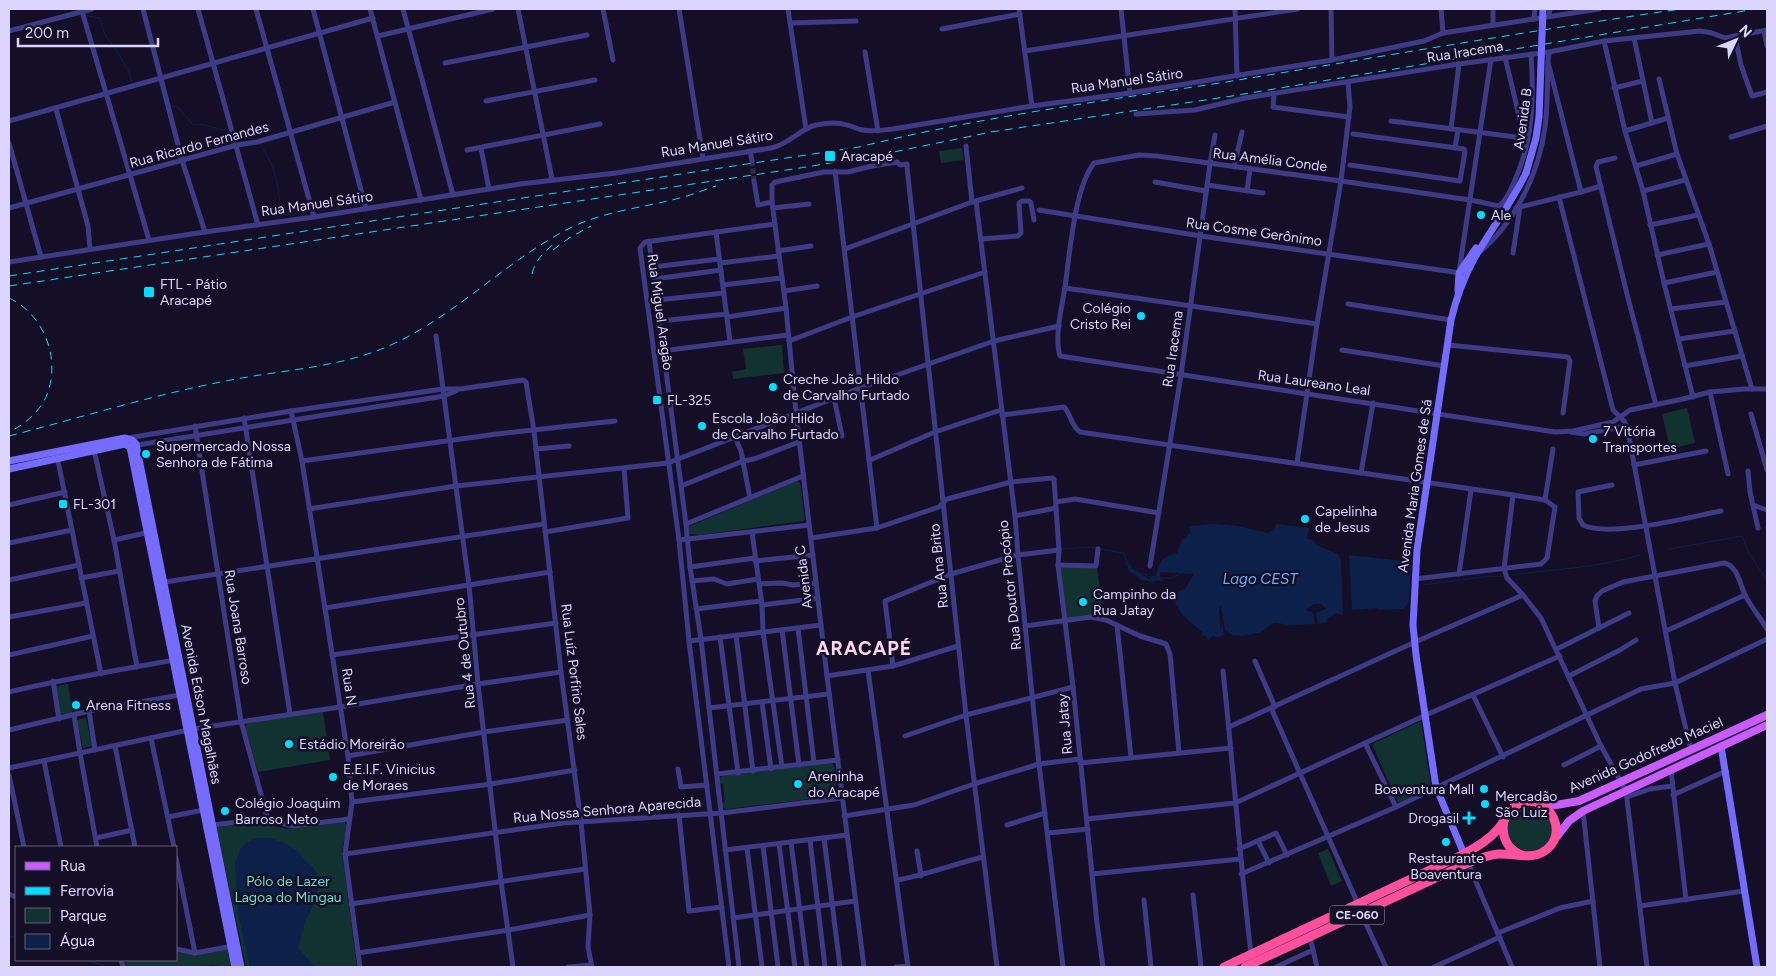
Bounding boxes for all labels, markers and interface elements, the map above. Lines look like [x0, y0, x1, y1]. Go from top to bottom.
scale bar [18, 15, 158, 47]
north arrow [1711, 15, 1761, 65]
text: N [1735, 22, 1755, 41]
text: 200 m [25, 24, 69, 42]
street label: Rua Iracema [1426, 38, 1504, 66]
street label: Rua Manuel Sátiro [1070, 65, 1184, 97]
street label: Avenida B [1510, 87, 1536, 151]
street label: Rua Ricardo Fernandes [128, 118, 270, 172]
street label: Rua Manuel Sátiro [660, 127, 774, 161]
street label: Rua Amélia Conde [1212, 145, 1328, 175]
place label: Aracapé [841, 148, 893, 165]
marker: Aracapé [823, 149, 837, 163]
street label: Rua Manuel Sátiro [260, 188, 374, 220]
place label: Ale [1491, 207, 1512, 224]
marker: Ale [1475, 209, 1487, 221]
street label: Rua Cosme Gerônimo [1185, 214, 1323, 250]
street label: Rua Miguel Aragão [643, 253, 677, 371]
place label: FTL - Pátio Aracapé [160, 276, 227, 309]
marker: FTL - Pátio Aracapé [142, 285, 156, 299]
place label: Colégio Cristo Rei [1070, 300, 1131, 333]
marker: Colégio Cristo Rei [1135, 310, 1147, 322]
street label: Rua Iracema [1159, 310, 1187, 388]
street label: Rua Laureano Leal [1257, 367, 1371, 399]
place label: Creche João Hildo de Carvalho Furtado [783, 371, 910, 404]
marker: Creche João Hildo de Carvalho Furtado [767, 381, 779, 393]
place label: FL-325 [667, 392, 711, 409]
marker: FL-325 [651, 394, 663, 406]
street label: Avenida Maria Gomes de Sá [1394, 398, 1436, 574]
place label: Escola João Hildo de Carvalho Furtado [712, 410, 839, 443]
marker: Escola João Hildo de Carvalho Furtado [696, 420, 708, 432]
place label: 7 Vitória Transportes [1603, 423, 1677, 456]
marker: 7 Vitória Transportes [1587, 433, 1599, 445]
place label: Supermercado Nossa Senhora de Fátima [156, 438, 291, 471]
marker: Supermercado Nossa Senhora de Fátima [140, 448, 152, 460]
place label: FL-301 [73, 496, 116, 513]
marker: FL-301 [57, 498, 69, 510]
place label: Capelinha de Jesus [1315, 503, 1377, 536]
marker: Capelinha de Jesus [1299, 513, 1311, 525]
street label: Rua Doutor Procópio [995, 519, 1025, 651]
street label: Rua Ana Brito [926, 523, 952, 609]
street label: Avenida C [792, 544, 816, 610]
street label: Rua Joana Barroso [221, 568, 255, 686]
water label: Lago CEST [1222, 570, 1299, 588]
place label: Campinho da Rua Jatay [1093, 586, 1176, 619]
marker: Campinho da Rua Jatay [1077, 596, 1089, 608]
street label: Rua 4 de Outubro [451, 597, 479, 709]
street label: Rua Luíz Porfírio Sales [557, 603, 591, 741]
street label: Avenida Edson Magalhães [177, 622, 225, 786]
district label: ARACAPÉ [816, 637, 912, 660]
street label: Rua N [338, 667, 360, 707]
street label: Rua Jatay [1054, 692, 1076, 755]
place label: Arena Fitness [86, 697, 171, 714]
marker: Arena Fitness [70, 699, 82, 711]
street label: Avenida Godofredo Maciel [1566, 713, 1726, 797]
place label: Estádio Moreirão [299, 736, 405, 753]
marker: Estádio Moreirão [283, 738, 295, 750]
place label: E.E.I.F. Vinicius de Moraes [343, 761, 435, 794]
place label: Areninha do Aracapé [808, 768, 880, 801]
marker: E.E.I.F. Vinicius de Moraes [327, 771, 339, 783]
marker: Areninha do Aracapé [792, 778, 804, 790]
place label: Boaventura Mall [1374, 781, 1474, 798]
marker: Boaventura Mall [1478, 783, 1490, 795]
place label: Mercadão São Luiz [1495, 788, 1557, 821]
street label: Rua Nossa Senhora Aparecida [512, 793, 702, 827]
place label: Colégio Joaquim Barroso Neto [235, 795, 341, 828]
marker: Mercadão São Luiz [1479, 798, 1491, 810]
marker: Colégio Joaquim Barroso Neto [219, 805, 231, 817]
place label: Drogasil [1408, 810, 1459, 827]
marker: Drogasil [1463, 812, 1475, 824]
marker: Restaurante Boaventura [1440, 836, 1452, 848]
legend [15, 846, 178, 961]
place label: Restaurante Boaventura [1408, 850, 1484, 883]
text: Rua [60, 857, 85, 875]
park label: Pólo de Lazer Lagoa do Mingau [234, 873, 342, 906]
text: Ferrovia [60, 882, 114, 900]
road number: CE-060 [1330, 906, 1384, 924]
text: Parque [60, 907, 107, 925]
text: Água [60, 932, 95, 950]

